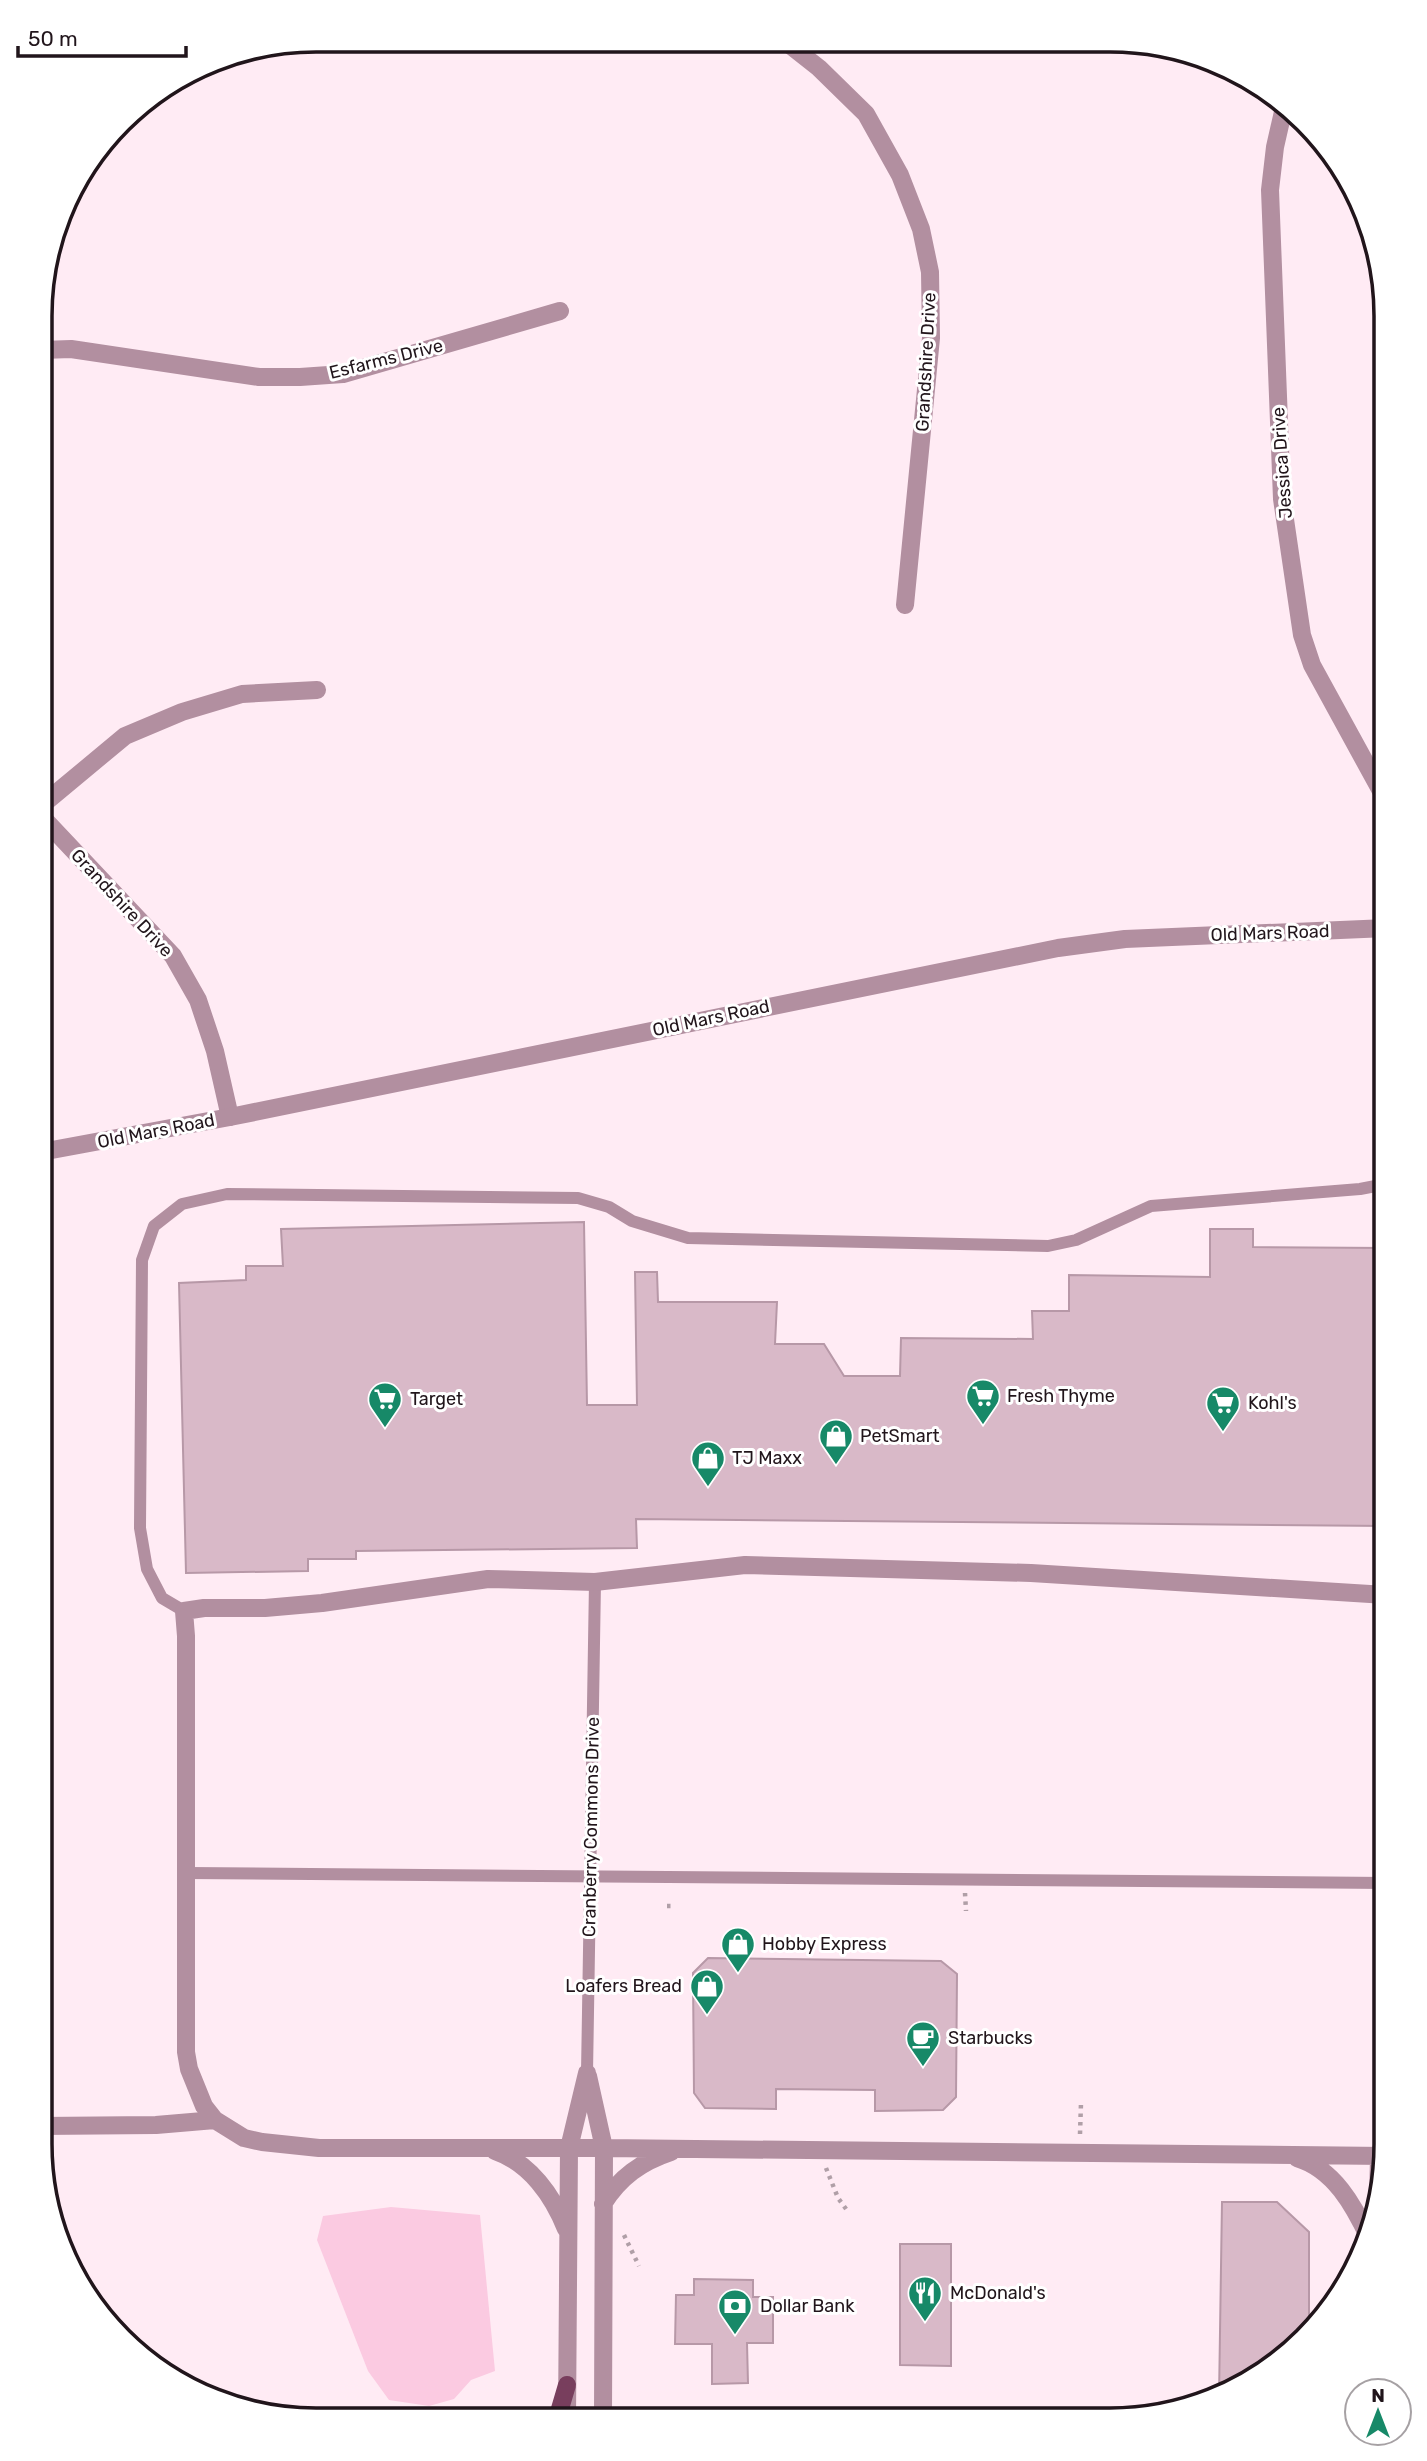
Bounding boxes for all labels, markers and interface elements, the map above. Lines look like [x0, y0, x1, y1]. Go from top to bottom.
scale bar [18, 14, 186, 58]
text: 50 m [28, 26, 78, 51]
street label: Grandshire Drive [911, 292, 941, 432]
street label: Esfarms Drive [327, 334, 445, 384]
street label: Jessica Drive [1267, 406, 1297, 520]
street label: Grandshire Drive [66, 844, 178, 962]
street label: Old Mars Road [1210, 920, 1330, 946]
street label: Old Mars Road [651, 995, 771, 1041]
street label: Old Mars Road [95, 1109, 217, 1153]
supermarket icon: Fresh Thyme [964, 1377, 1002, 1426]
supermarket icon: Target [366, 1380, 404, 1429]
supermarket icon: Kohl's [1204, 1384, 1242, 1433]
place label: Fresh Thyme [1007, 1385, 1115, 1407]
place label: Target [410, 1388, 463, 1410]
place label: Kohl's [1248, 1392, 1297, 1414]
shop icon: PetSmart [817, 1417, 855, 1466]
place label: PetSmart [860, 1425, 940, 1447]
shop icon: TJ Maxx [689, 1439, 727, 1488]
place label: TJ Maxx [732, 1447, 802, 1469]
street label: Cranberry Commons Drive [578, 1717, 604, 1937]
shop icon: Hobby Express [719, 1925, 757, 1974]
place label: Hobby Express [762, 1933, 887, 1955]
shop icon: Loafers Bread [688, 1967, 726, 2016]
place label: Loafers Bread [565, 1975, 682, 1997]
cafe icon: Starbucks [904, 2019, 942, 2068]
place label: Starbucks [948, 2027, 1033, 2049]
restaurant icon: McDonald's [906, 2274, 944, 2323]
place label: McDonald's [950, 2282, 1046, 2304]
bank icon: Dollar Bank [716, 2287, 754, 2336]
place label: Dollar Bank [760, 2295, 855, 2317]
north arrow [1343, 2377, 1413, 2447]
text: N [1371, 2384, 1385, 2407]

